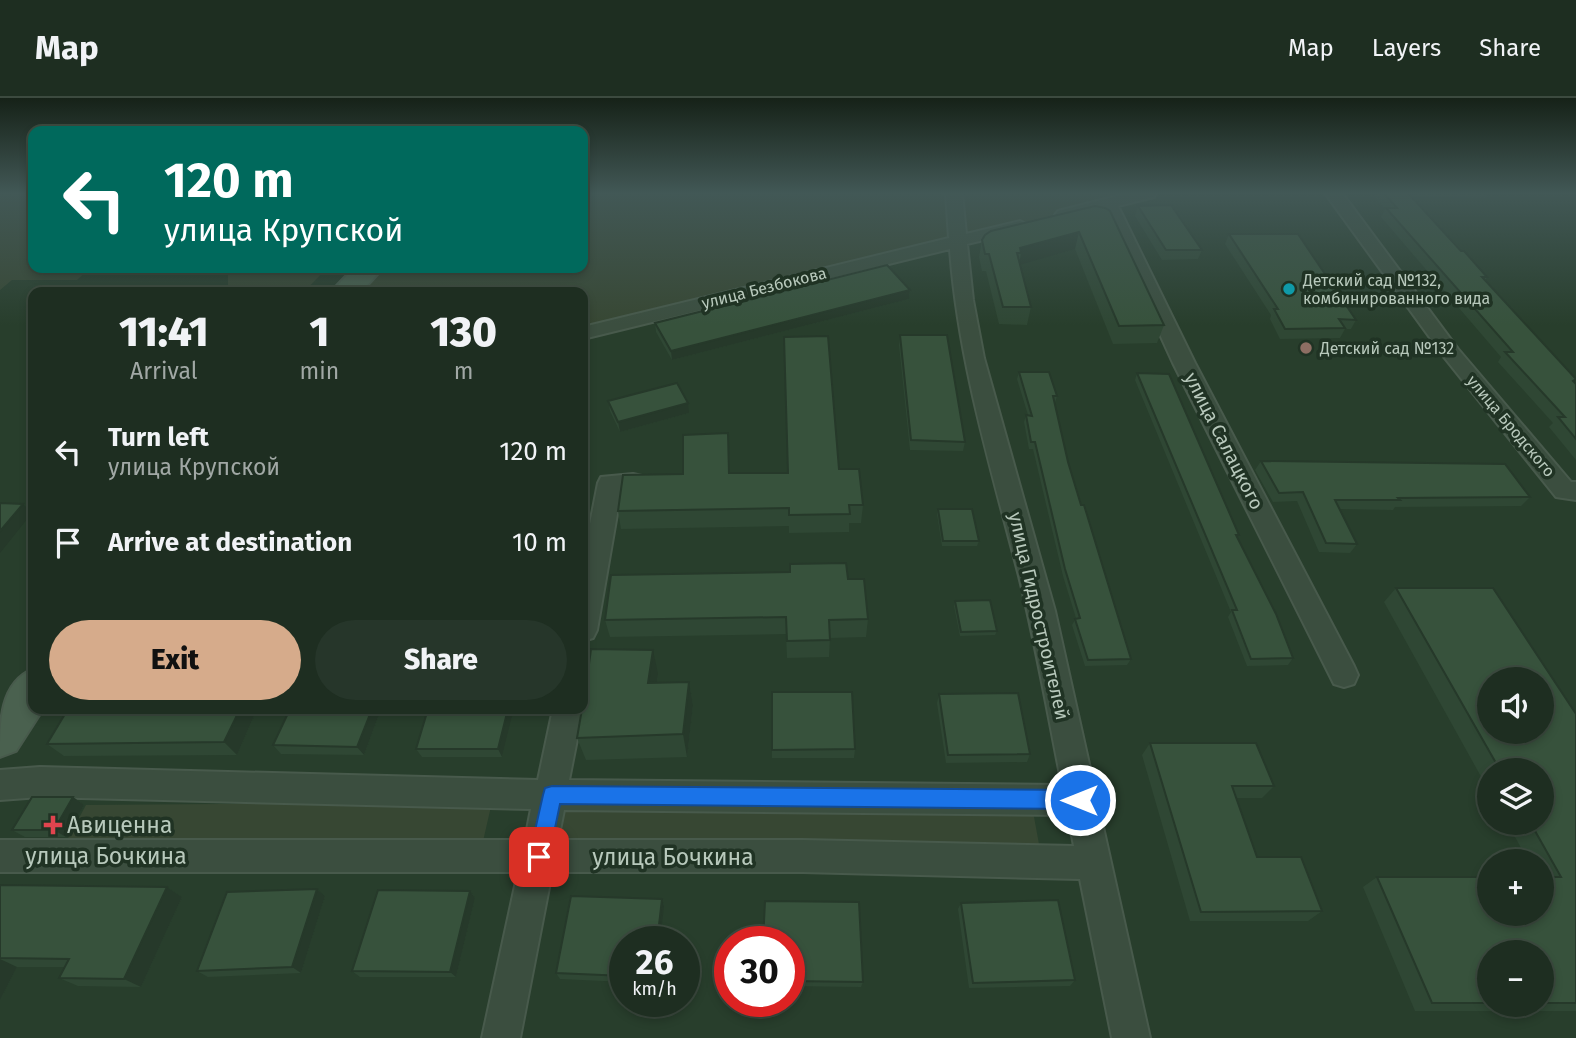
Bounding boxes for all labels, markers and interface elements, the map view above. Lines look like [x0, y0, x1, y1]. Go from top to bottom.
text: Map [35, 28, 99, 68]
text: Map [1288, 34, 1334, 62]
text: Layers [1372, 34, 1441, 62]
text: Share [1479, 34, 1541, 62]
text: 120 m [164, 151, 294, 210]
icon: left [49, 154, 140, 245]
text: улица Крупской [164, 211, 404, 249]
street label: улица Безбокова [700, 263, 828, 313]
place label: Детский сад №132, комбинированного вида [1302, 271, 1490, 308]
marker: Детский сад №132, комбинированного вида [1281, 281, 1297, 297]
text: 11:41 [119, 307, 209, 357]
text: 1 [309, 307, 329, 357]
text: 130 [430, 307, 497, 357]
place label: Детский сад №132 [1319, 339, 1454, 358]
marker: Детский сад №132 [1298, 340, 1314, 356]
text: Arrival [130, 357, 197, 385]
text: min [300, 357, 339, 385]
text: m [454, 357, 473, 385]
street label: улица Салацкого [1180, 369, 1268, 513]
street label: улица Бродского [1463, 371, 1559, 481]
text: Turn left [108, 422, 209, 453]
icon: left [49, 433, 87, 471]
text: 120 m [499, 436, 567, 467]
text: улица Крупской [108, 453, 280, 481]
street label: улица Гидростроителей [1004, 510, 1074, 722]
icon: arrive [49, 524, 87, 562]
text: Arrive at destination [108, 527, 352, 558]
text: 10 m [512, 527, 567, 558]
button: Exit [49, 620, 301, 700]
button: Share [315, 620, 567, 700]
map controls [1477, 667, 1554, 1017]
button: sound [1477, 667, 1554, 744]
button: layers [1477, 758, 1554, 835]
position arrow [1043, 763, 1117, 837]
place label: Авиценна [67, 811, 173, 839]
marker: Авиценна [45, 817, 61, 833]
pin [509, 827, 569, 887]
icon: arrive [520, 838, 558, 876]
street label: улица Бочкина [25, 842, 187, 870]
street label: улица Бочкина [592, 843, 754, 871]
button: + [1477, 849, 1554, 926]
speed limit sign: 30 [714, 926, 805, 1017]
button: − [1477, 940, 1554, 1017]
text: 26 [636, 941, 673, 983]
text: km/h [632, 978, 677, 1000]

